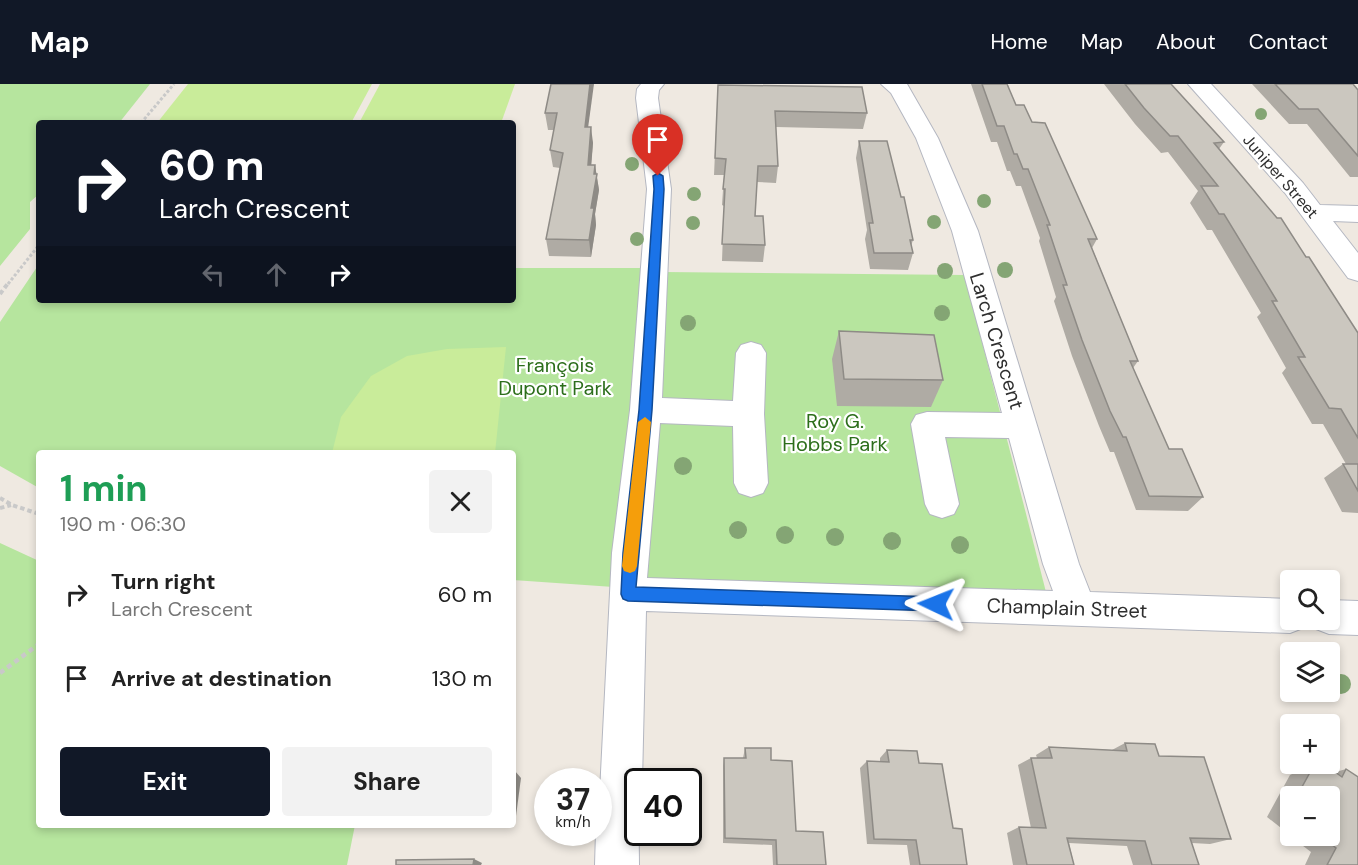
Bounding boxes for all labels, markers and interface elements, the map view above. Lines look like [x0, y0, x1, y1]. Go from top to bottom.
text: Map [30, 24, 90, 61]
text: Home [990, 28, 1048, 56]
text: Map [1081, 28, 1123, 56]
text: About [1156, 28, 1216, 56]
text: Contact [1249, 28, 1328, 56]
pin [632, 114, 683, 176]
icon: arrive [641, 123, 674, 156]
street label: Juniper Street [1238, 130, 1323, 223]
text: 60 m [159, 138, 265, 193]
icon: right [60, 144, 138, 222]
text: Larch Crescent [159, 191, 350, 226]
icon: left [197, 258, 230, 291]
icon: ahead [260, 258, 293, 291]
icon: right [323, 258, 356, 291]
street label: Larch Crescent [964, 269, 1030, 413]
park label: François Dupont Park [498, 352, 612, 401]
park label: Roy G. Hobbs Park [782, 408, 888, 457]
text: 1 min [60, 465, 148, 512]
button: close [429, 470, 492, 533]
text: 190 m · 06:30 [60, 511, 186, 537]
text: Turn right [111, 567, 216, 596]
map controls [1280, 570, 1340, 846]
button: search [1280, 570, 1340, 630]
position arrow [904, 572, 968, 636]
icon: right [60, 578, 93, 611]
text: 60 m [438, 580, 492, 609]
street label: Champlain Street [986, 592, 1148, 624]
text: Larch Crescent [111, 596, 253, 622]
button: layers [1280, 642, 1340, 702]
icon: arrive [60, 662, 93, 695]
text: Arrive at destination [111, 664, 332, 693]
text: 130 m [432, 664, 492, 693]
button: + [1280, 714, 1340, 774]
button: Exit [60, 747, 270, 816]
button: Share [282, 747, 492, 816]
speed limit sign: 40 [624, 768, 702, 846]
text: 37 [556, 780, 590, 819]
button: − [1280, 786, 1340, 846]
text: km/h [555, 812, 591, 832]

